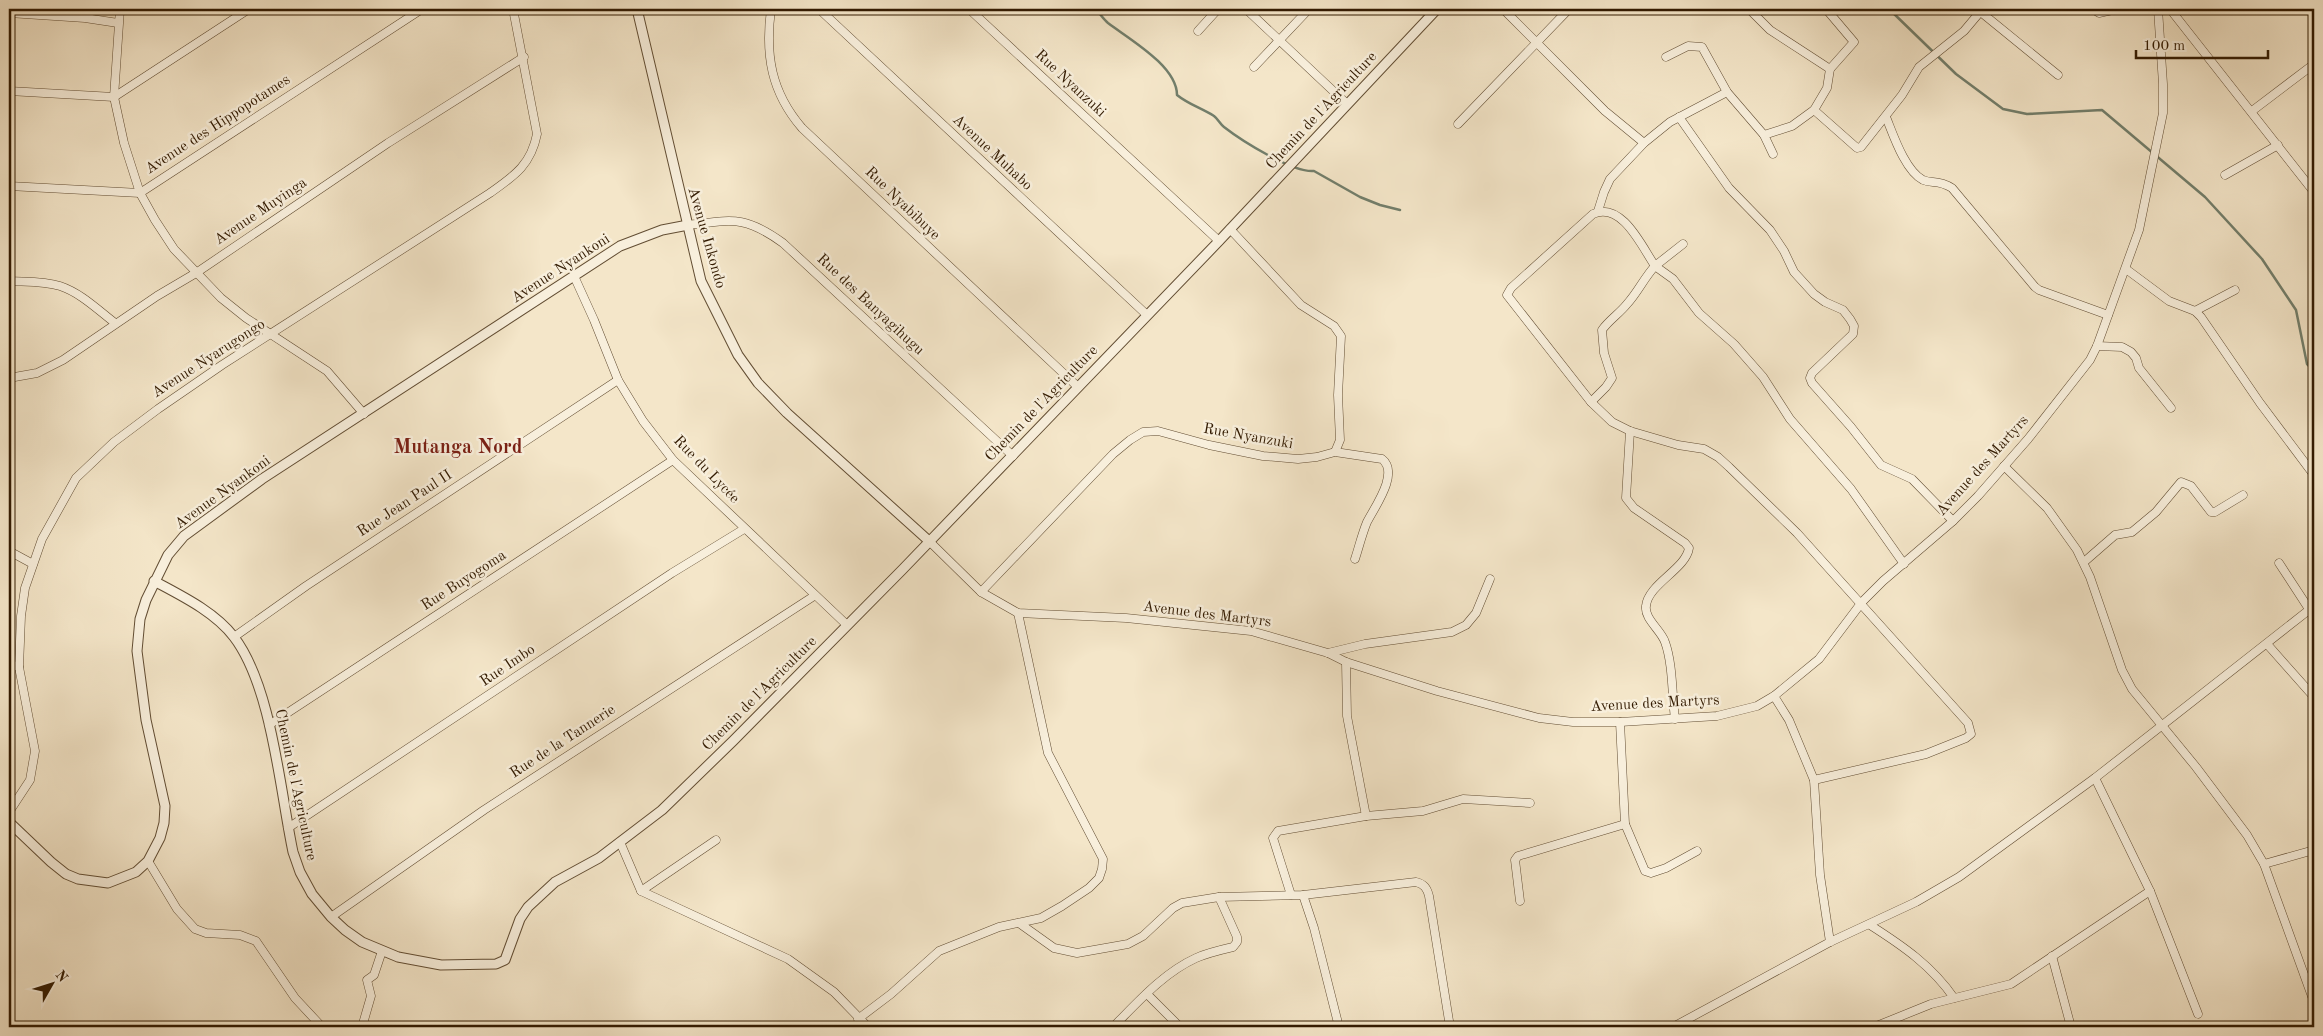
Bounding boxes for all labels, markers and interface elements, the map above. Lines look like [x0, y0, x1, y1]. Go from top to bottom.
scale bar [2136, 28, 2268, 60]
text: 100 m [2143, 39, 2185, 54]
street label: Rue Nyanzuki [1032, 48, 1108, 120]
street label: Chemin de l'Agriculture [1264, 49, 1380, 173]
street label: Avenue des Hippopotames [143, 73, 293, 177]
street label: Avenue Muhabo [949, 112, 1035, 194]
street label: Rue Nyabibuye [862, 165, 942, 243]
street label: Avenue Muyinga [212, 175, 310, 248]
street label: Avenue Inkondo [684, 186, 728, 290]
street label: Avenue Nyankoni [509, 232, 613, 306]
street label: Rue des Banyagihugu [814, 252, 926, 358]
street label: Avenue Nyarugongo [150, 317, 268, 401]
street label: Chemin de l'Agriculture [983, 343, 1101, 465]
street label: Avenue des Martyrs [1934, 413, 2032, 519]
street label: Rue Nyanzuki [1202, 422, 1294, 452]
street label: Rue du Lycée [670, 433, 742, 507]
district label: Mutanga Nord [394, 438, 523, 458]
street label: Avenue Nyankoni [173, 453, 273, 533]
street label: Rue Jean Paul II [355, 468, 455, 540]
street label: Rue Buyogoma [419, 548, 510, 614]
street label: Avenue des Martyrs [1142, 600, 1272, 630]
street label: Chemin de l'Agriculture [700, 634, 820, 754]
street label: Rue Imbo [478, 642, 538, 690]
street label: Avenue des Martyrs [1590, 693, 1720, 715]
street label: Rue de la Tannerie [508, 702, 618, 782]
street label: Chemin de l'Agriculture [272, 708, 318, 862]
north arrow [28, 958, 78, 1008]
text: N [53, 968, 70, 985]

